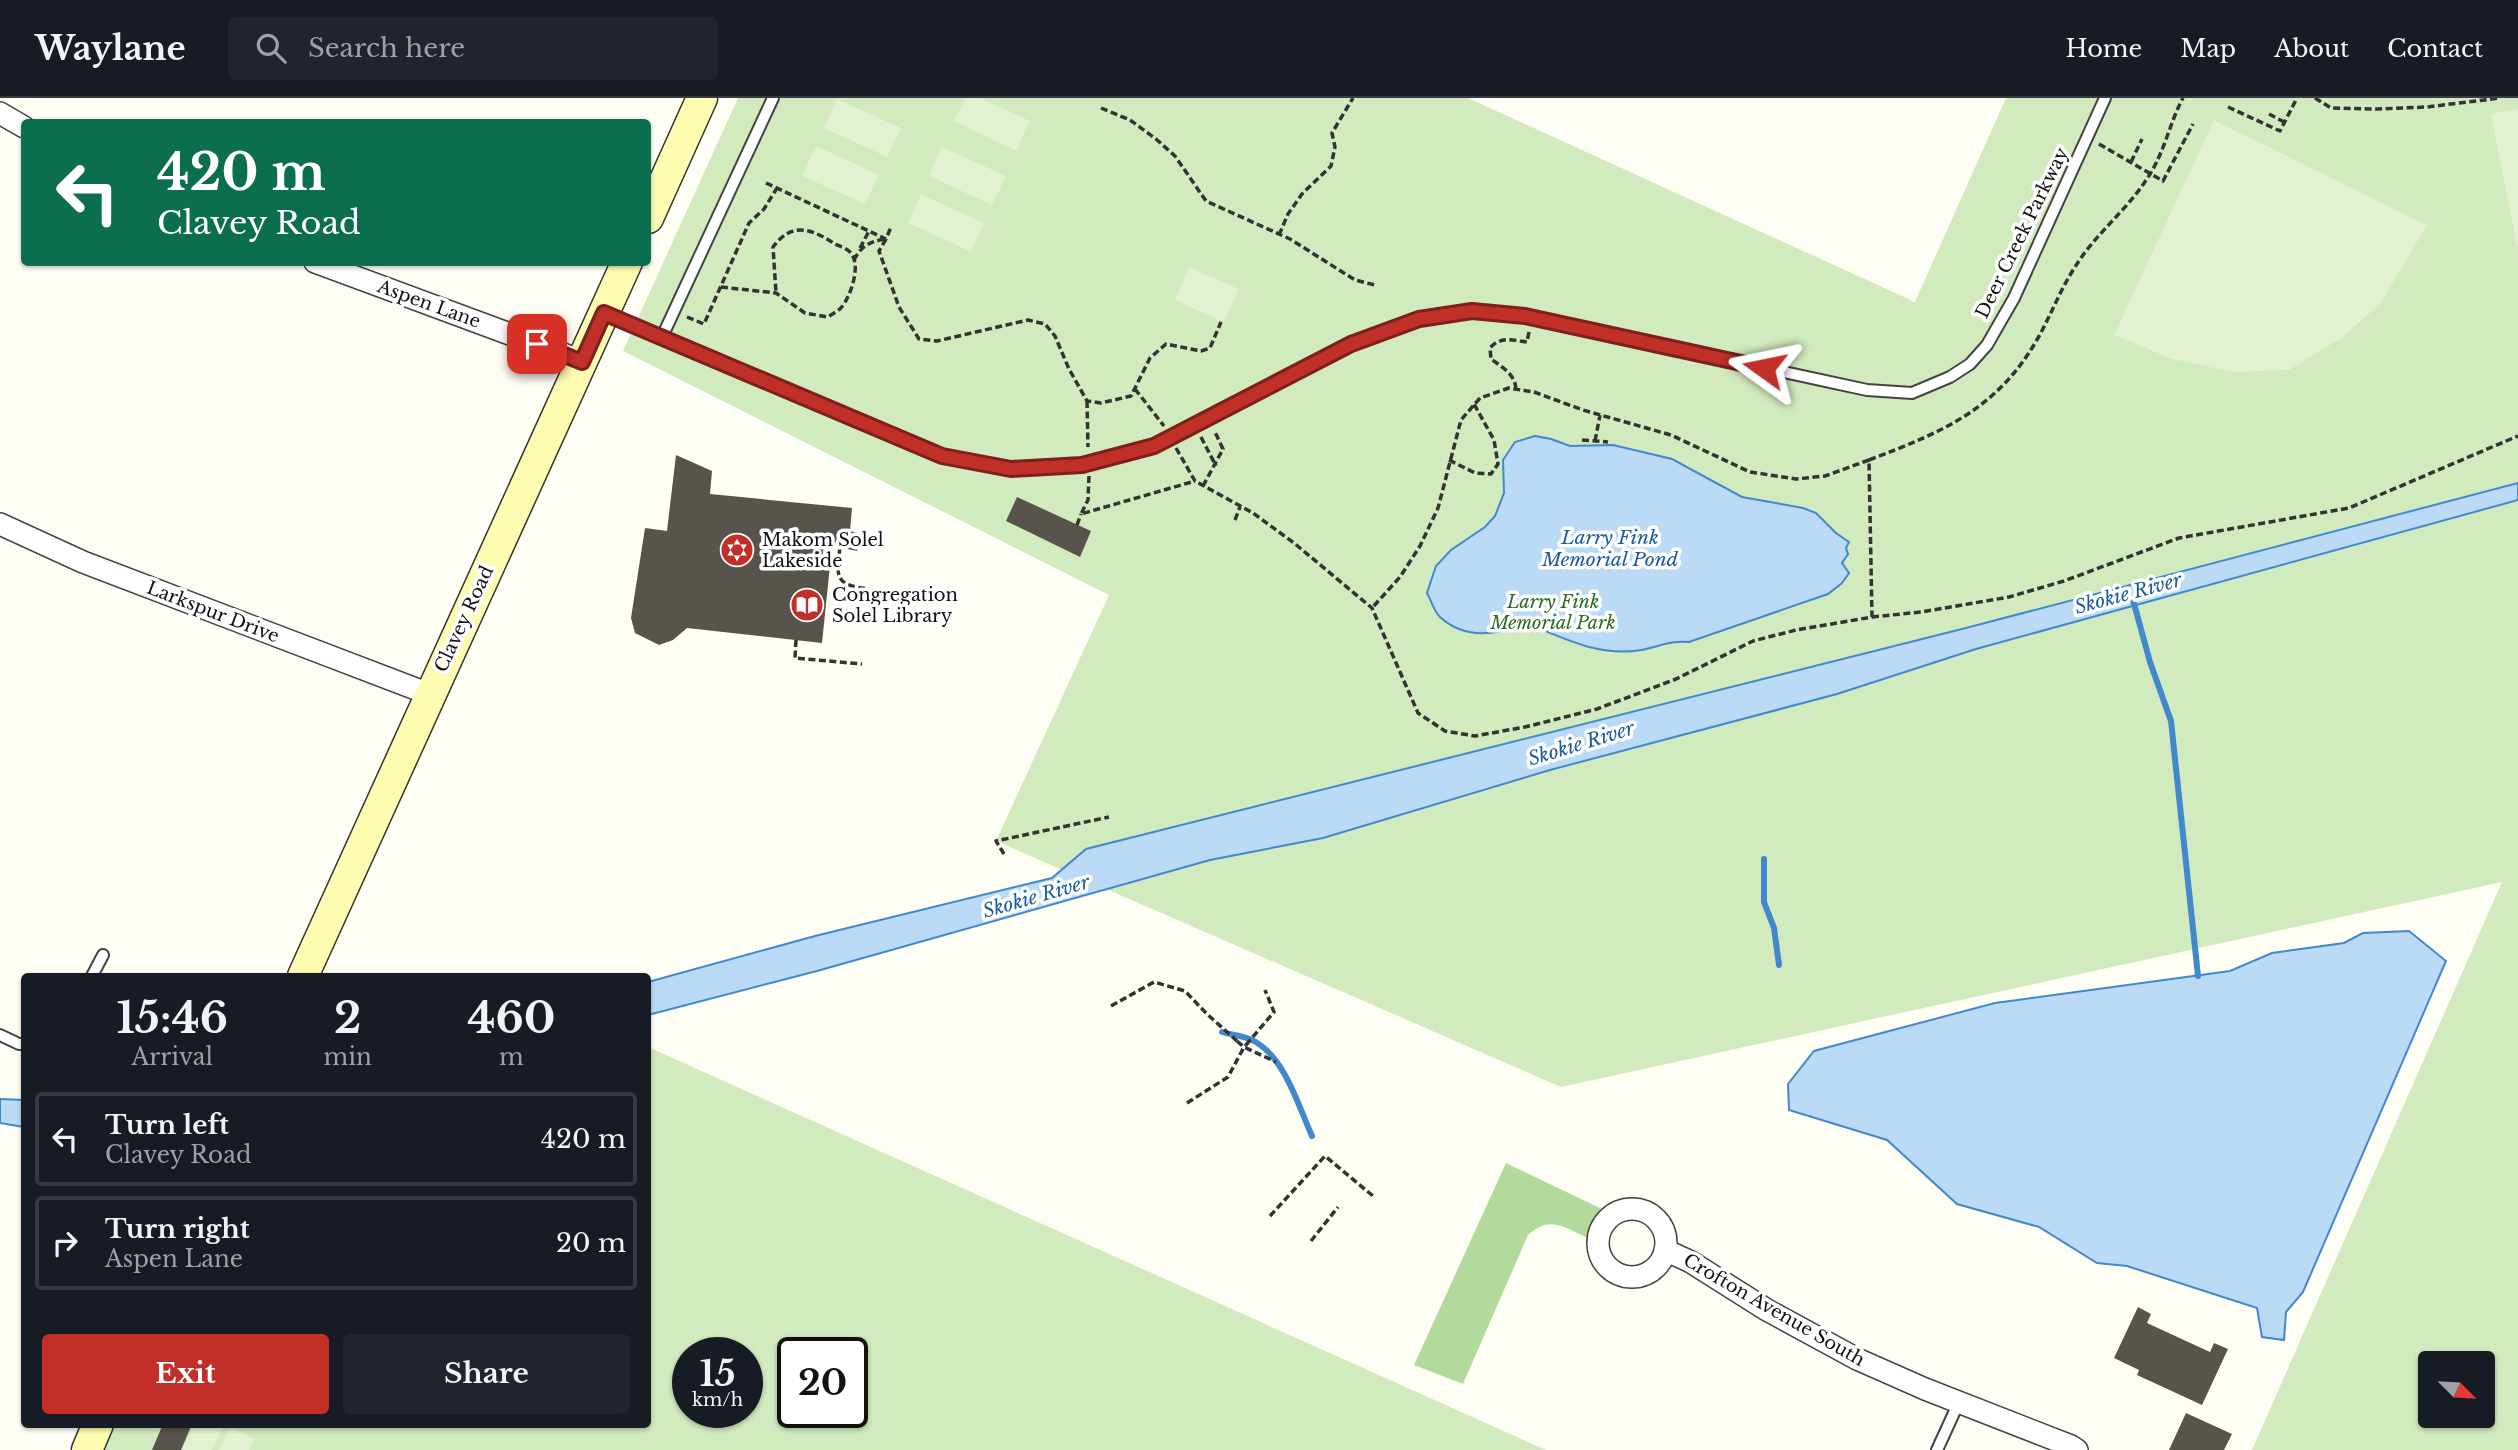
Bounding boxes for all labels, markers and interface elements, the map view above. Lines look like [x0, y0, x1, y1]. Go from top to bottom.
search box [228, 17, 718, 80]
text: Waylane [35, 28, 186, 69]
icon: search [252, 29, 290, 67]
text: Search here [308, 32, 465, 64]
text: Home [2066, 34, 2142, 63]
text: Map [2180, 34, 2236, 63]
text: About [2274, 34, 2349, 63]
text: Contact [2387, 34, 2483, 63]
text: 420 m [157, 142, 326, 203]
street label: Deer Creek Parkway [1971, 144, 2073, 322]
icon: left [42, 147, 133, 238]
text: Clavey Road [157, 203, 361, 243]
street label: Aspen Lane [374, 275, 483, 333]
pin [507, 314, 567, 374]
icon: arrive [518, 325, 556, 363]
position arrow [1727, 331, 1801, 405]
water label: Larry Fink Memorial Pond [1541, 526, 1679, 571]
place label: Makom Solel Lakeside [762, 529, 884, 572]
synagogue icon: Makom Solel Lakeside [718, 531, 756, 569]
street label: Clavey Road [430, 562, 498, 676]
water label: Skokie River [2072, 568, 2185, 619]
street label: Larkspur Drive [144, 577, 282, 647]
place label: Congregation Solel Library [832, 584, 958, 627]
library icon: Congregation Solel Library [788, 586, 826, 624]
park label: Larry Fink Memorial Park [1490, 591, 1615, 634]
water label: Skokie River [1525, 716, 1638, 771]
water label: Skokie River [980, 870, 1093, 923]
text: 15:46 [117, 992, 228, 1044]
text: 2 [334, 992, 361, 1044]
text: 460 [468, 992, 555, 1044]
text: Arrival [132, 1043, 213, 1071]
text: min [324, 1043, 372, 1071]
text: m [499, 1043, 524, 1071]
text: Turn left [105, 1109, 229, 1141]
icon: left [46, 1120, 84, 1158]
text: 420 m [541, 1123, 626, 1155]
text: Clavey Road [105, 1141, 251, 1169]
text: Turn right [105, 1213, 250, 1245]
icon: right [46, 1224, 84, 1262]
text: 20 m [556, 1227, 626, 1259]
text: Aspen Lane [105, 1245, 243, 1273]
street label: Crofton Avenue South [1679, 1249, 1869, 1371]
button: Exit [42, 1334, 329, 1414]
button: Share [343, 1334, 630, 1414]
speed limit sign: 20 [777, 1337, 868, 1428]
north arrow [2418, 1351, 2496, 1428]
map controls [2418, 1351, 2495, 1428]
text: 15 [699, 1352, 736, 1395]
text: km/h [692, 1389, 743, 1411]

